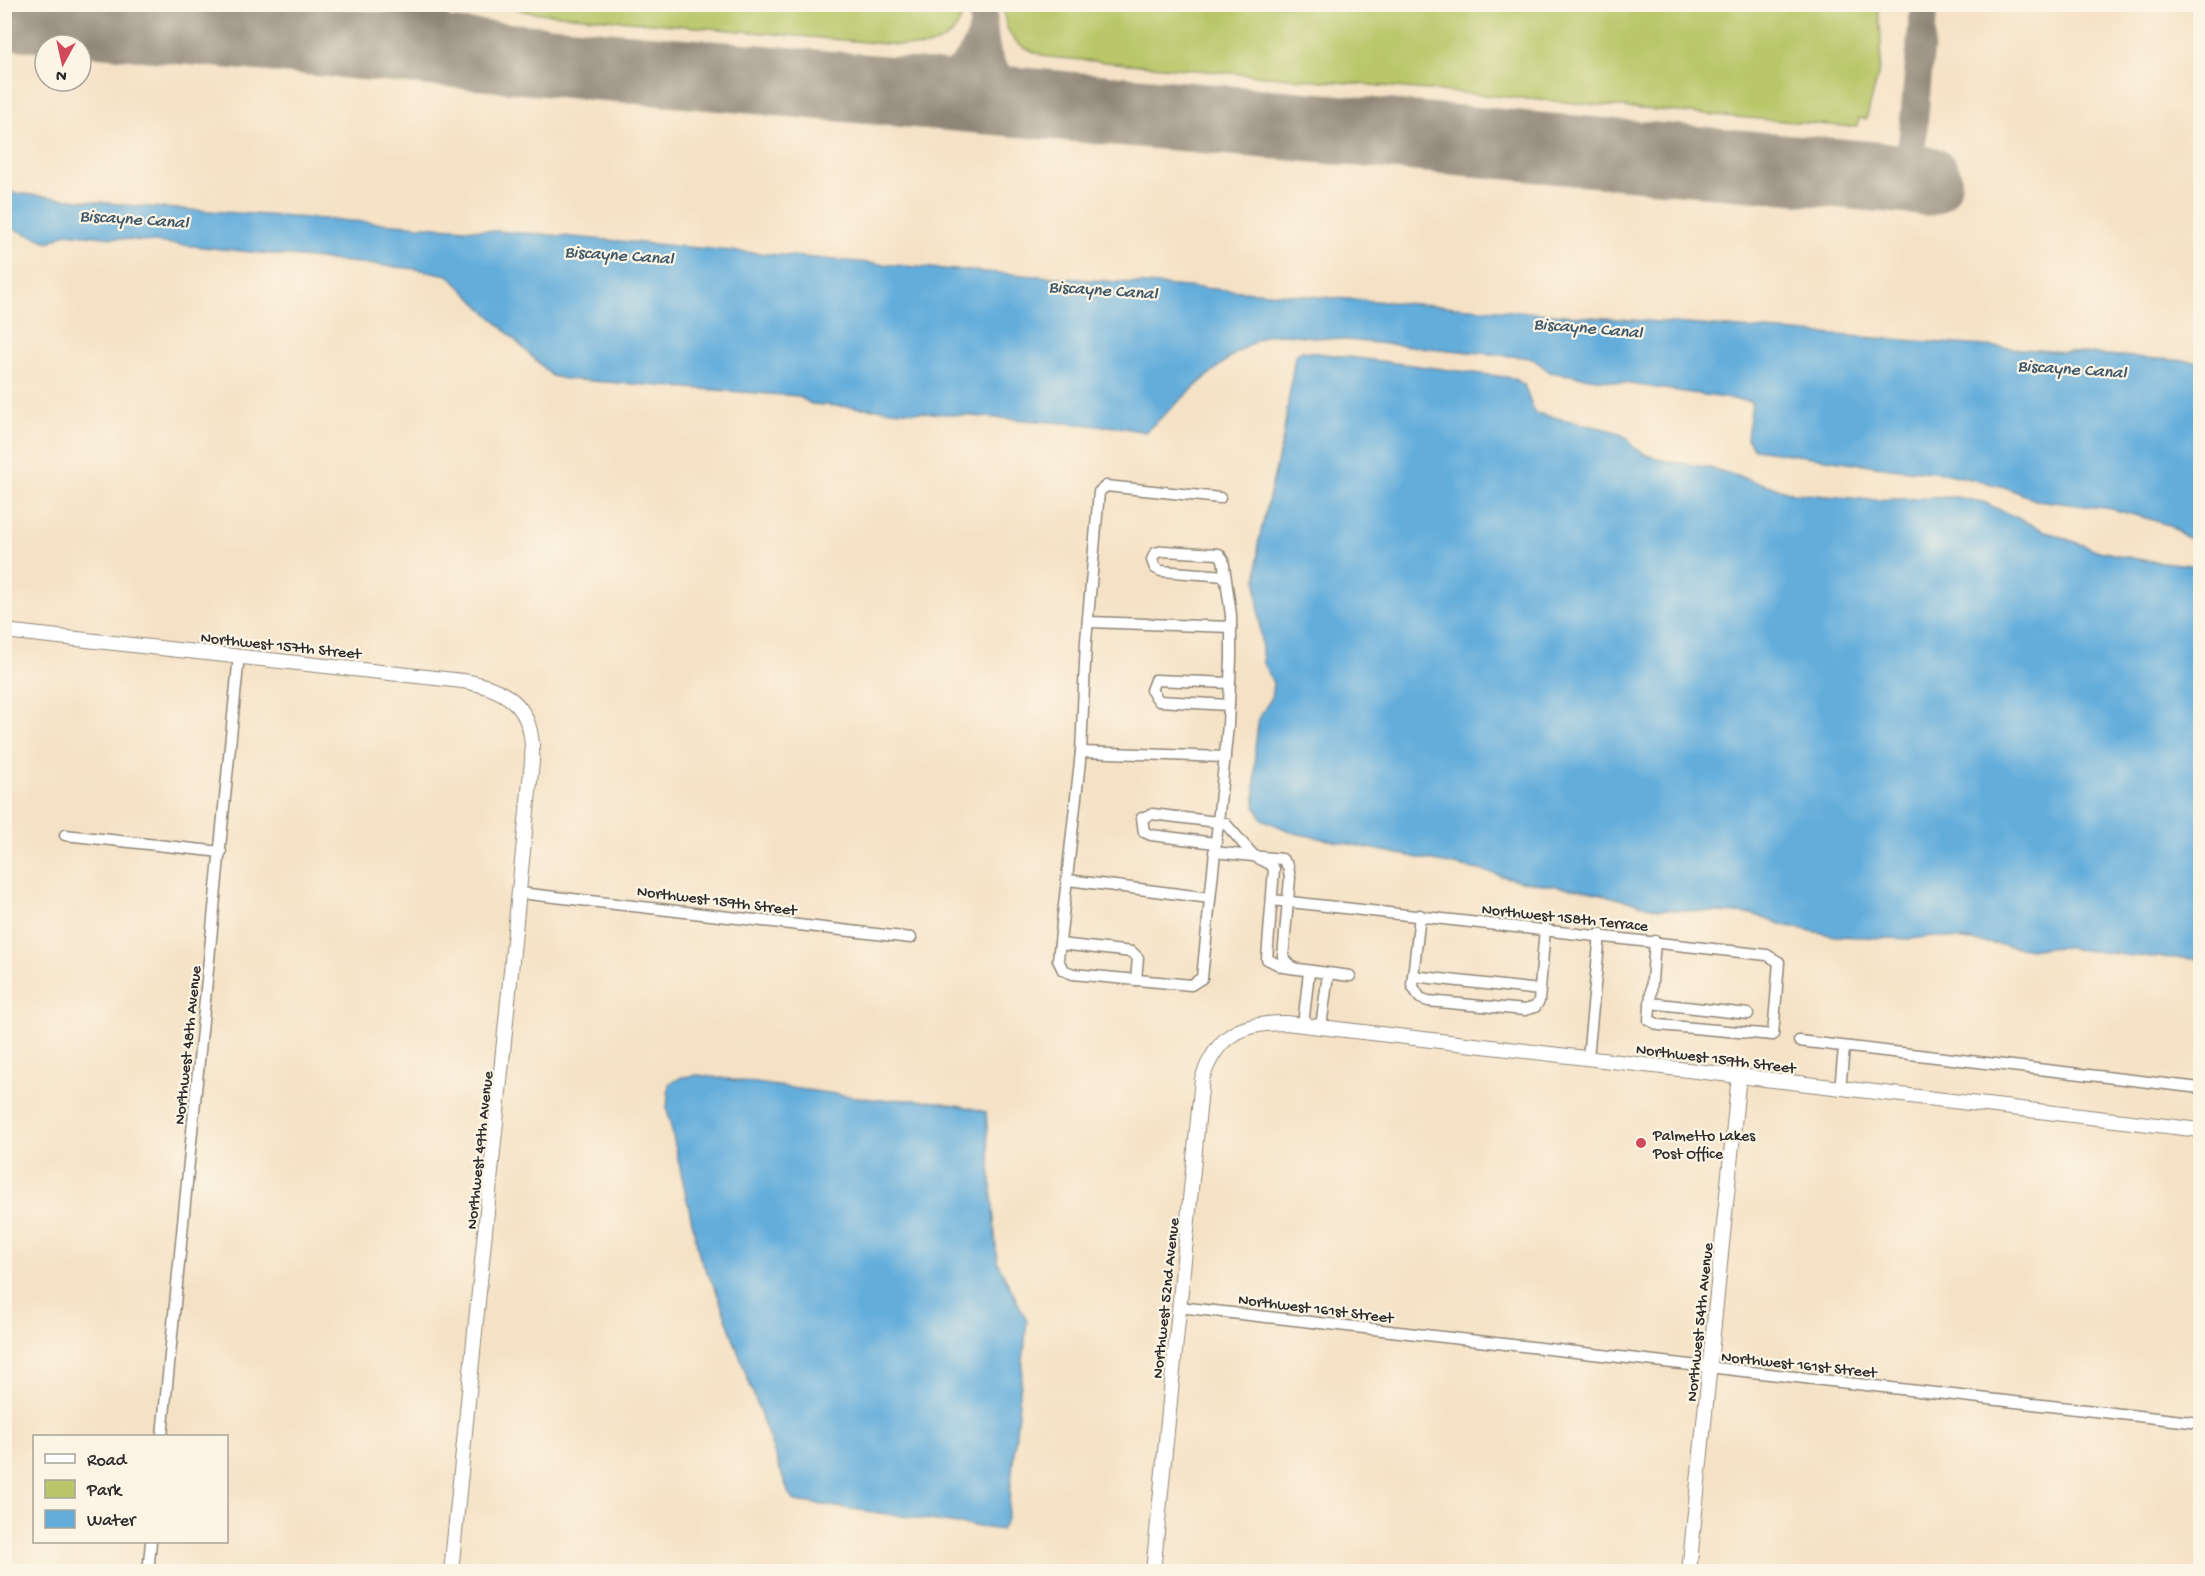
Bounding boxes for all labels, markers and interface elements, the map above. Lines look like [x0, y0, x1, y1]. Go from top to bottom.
north arrow [33, 33, 93, 93]
text: N [54, 64, 68, 85]
water label: Biscayne Canal [79, 206, 190, 235]
water label: Biscayne Canal [564, 242, 675, 271]
water label: Biscayne Canal [1048, 277, 1159, 306]
water label: Biscayne Canal [1533, 314, 1644, 345]
water label: Biscayne Canal [2017, 356, 2128, 385]
street label: Northwest 157th Street [199, 630, 363, 666]
street label: Northwest 159th Street [636, 883, 799, 922]
street label: Northwest 158th Terrace [1480, 901, 1650, 938]
street label: Northwest 48th Avenue [172, 964, 207, 1126]
street label: Northwest 159th Street [1635, 1041, 1798, 1080]
street label: Northwest 49th Avenue [464, 1070, 499, 1230]
place label: Palmetto Lakes Post Office [1652, 1128, 1756, 1165]
marker: Palmetto Lakes Post Office [1634, 1136, 1648, 1150]
street label: Northwest 52nd Avenue [1150, 1216, 1185, 1380]
street label: Northwest 54th Avenue [1684, 1241, 1719, 1403]
street label: Northwest 161st Street [1237, 1292, 1396, 1330]
street label: Northwest 161st Street [1720, 1349, 1879, 1384]
legend [33, 1435, 228, 1543]
text: Road [87, 1451, 128, 1472]
text: Park [86, 1481, 123, 1502]
text: Water [87, 1511, 137, 1532]

